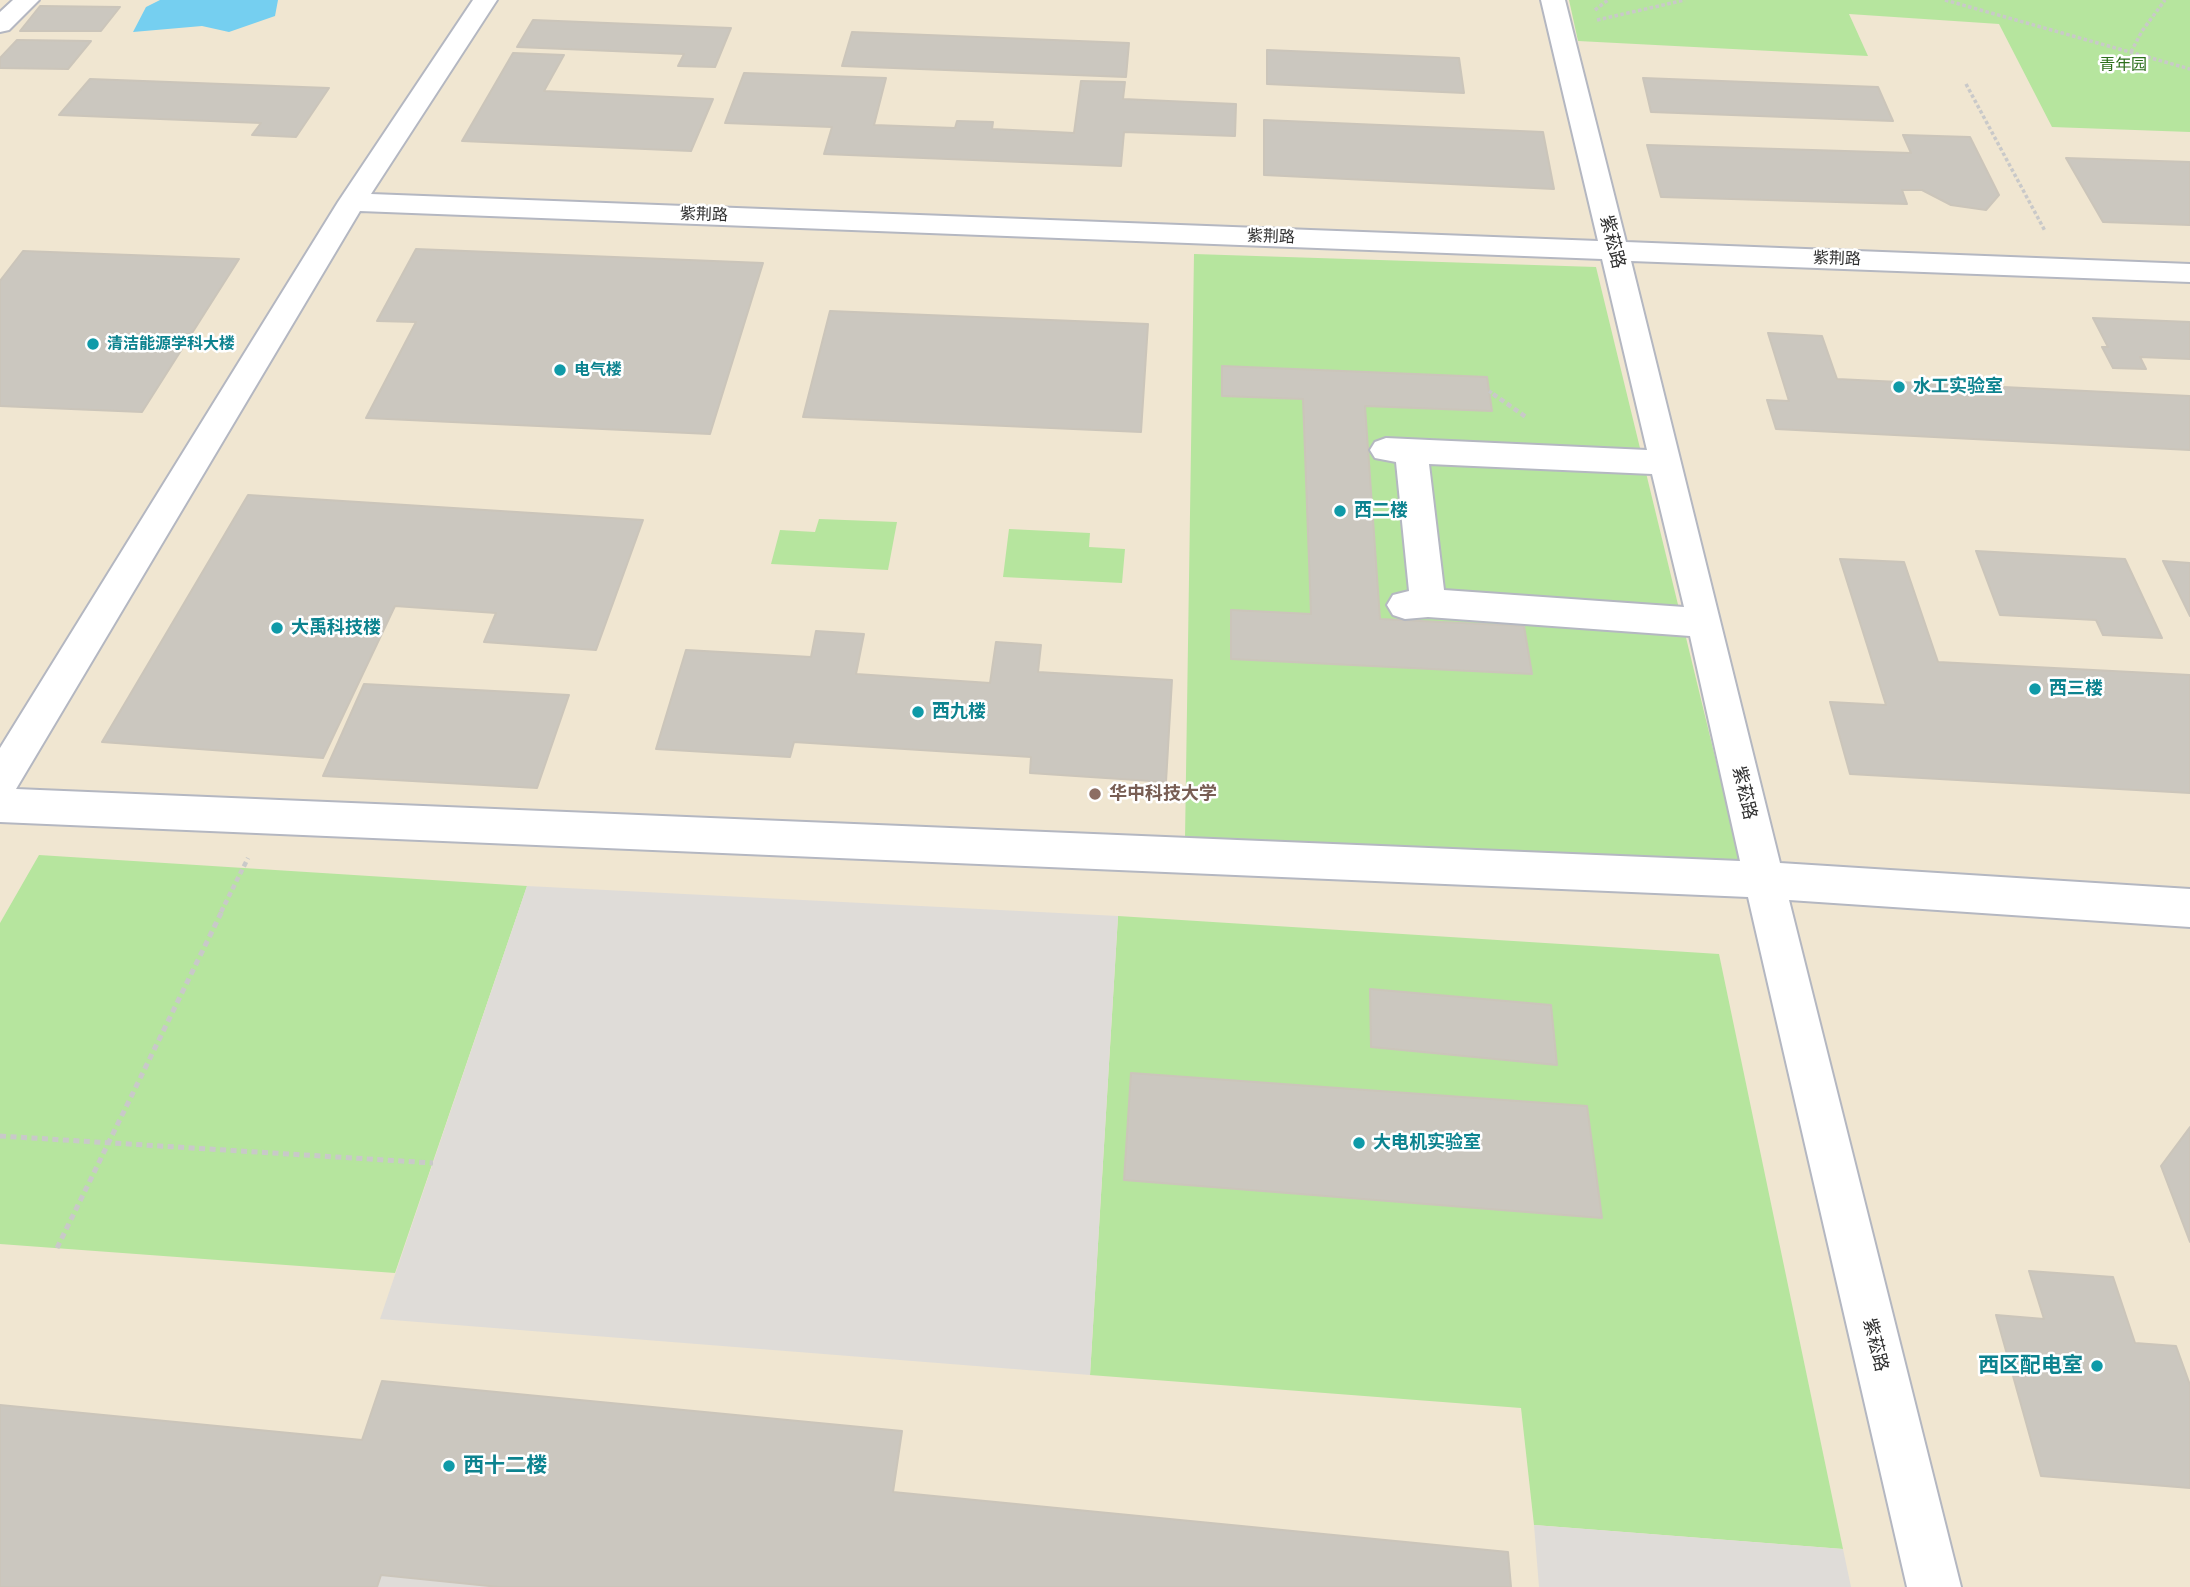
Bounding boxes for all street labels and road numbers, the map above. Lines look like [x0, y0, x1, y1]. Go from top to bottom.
street label: 紫荆路 [680, 205, 728, 225]
street label: 紫菘路 [1595, 213, 1629, 271]
street label: 紫荆路 [1247, 227, 1295, 247]
street label: 紫荆路 [1813, 249, 1861, 269]
street label: 紫菘路 [1727, 764, 1761, 822]
street label: 紫菘路 [1858, 1316, 1892, 1374]

